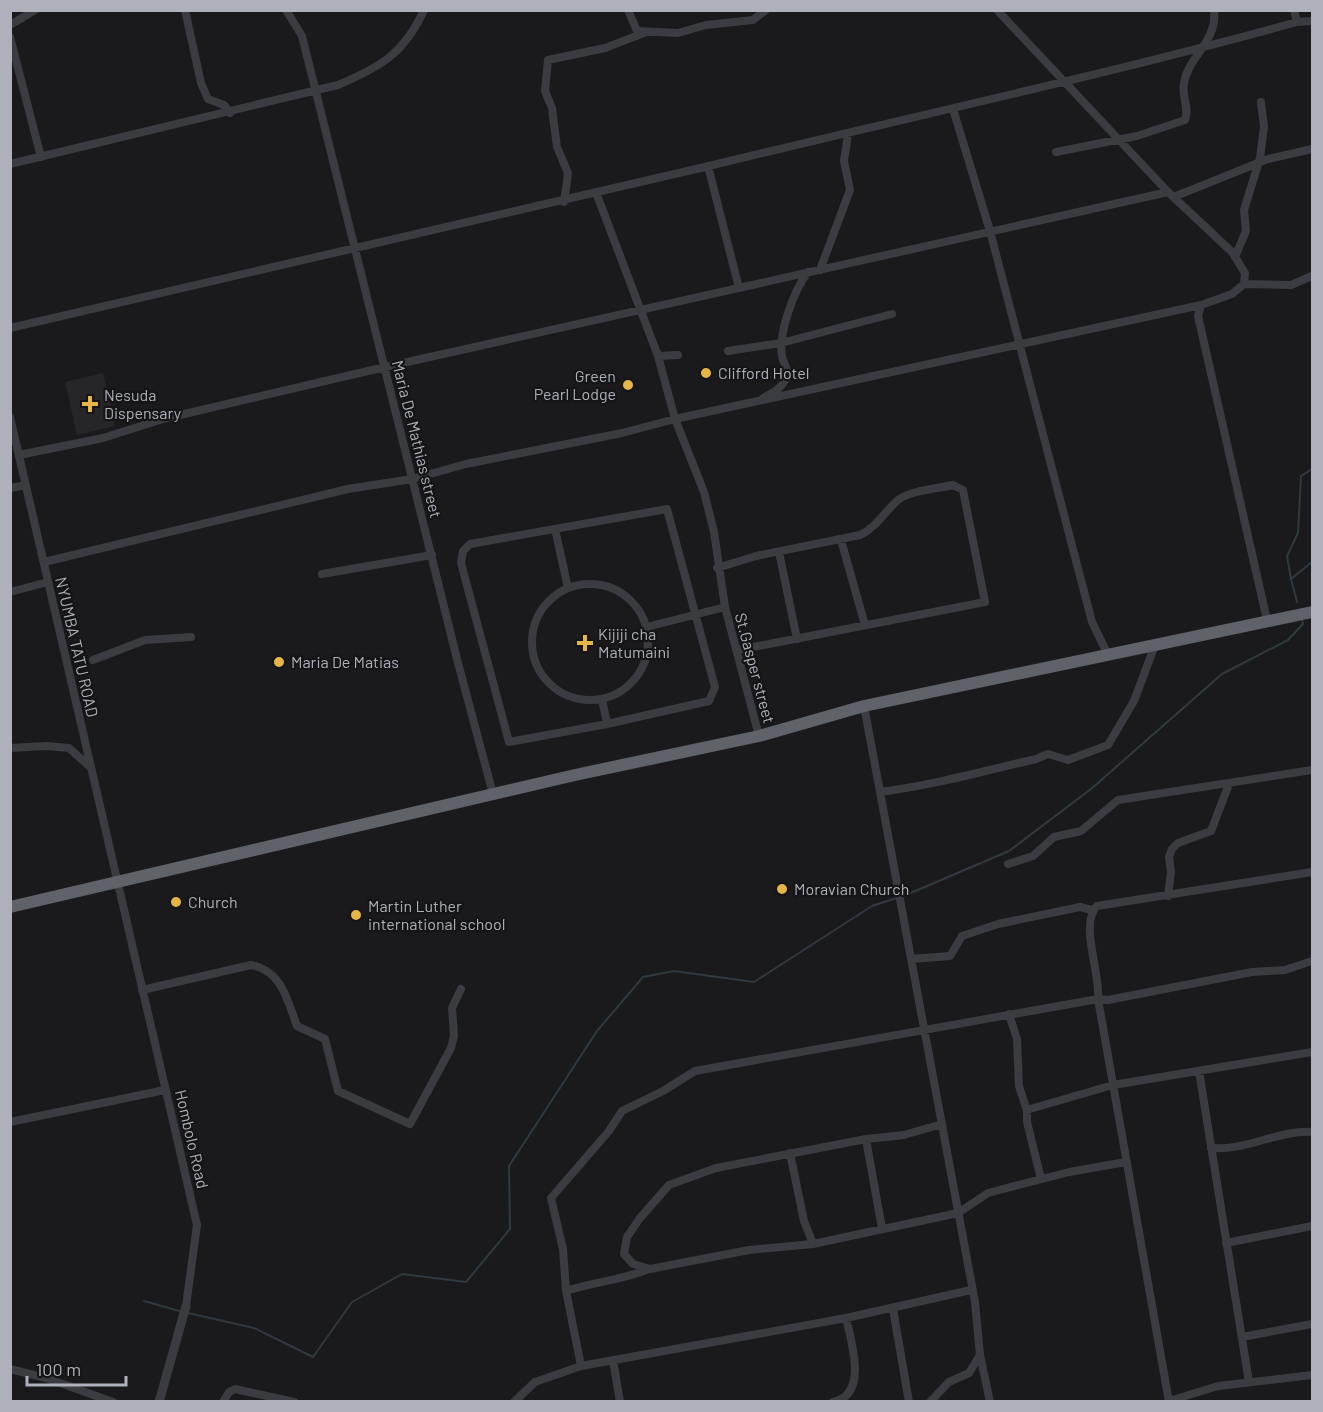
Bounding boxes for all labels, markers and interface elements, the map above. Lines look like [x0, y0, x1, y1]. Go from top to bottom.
street label: Maria De Mathias street [389, 358, 446, 520]
place label: Clifford Hotel [718, 363, 809, 382]
place label: Green Pearl Lodge [534, 366, 616, 403]
marker: Clifford Hotel [699, 366, 713, 380]
marker: Green Pearl Lodge [621, 378, 635, 392]
place label: Nesuda Dispensary [104, 385, 182, 422]
marker: Nesuda Dispensary [81, 395, 99, 413]
street label: NYUMBA TATU ROAD [52, 575, 103, 719]
street label: St.Gasper street [732, 611, 779, 725]
place label: Kijiji cha Matumaini [598, 624, 670, 661]
marker: Kijiji cha Matumaini [576, 634, 594, 652]
place label: Maria De Matias [291, 652, 399, 671]
marker: Maria De Matias [272, 655, 286, 669]
place label: Moravian Church [794, 879, 909, 898]
marker: Moravian Church [775, 882, 789, 896]
place label: Church [188, 892, 238, 911]
marker: Church [169, 895, 183, 909]
place label: Martin Luther international school [368, 896, 505, 933]
marker: Martin Luther international school [349, 908, 363, 922]
street label: Hombolo Road [172, 1088, 213, 1190]
scale bar [27, 1349, 126, 1387]
text: 100 m [36, 1358, 81, 1380]

